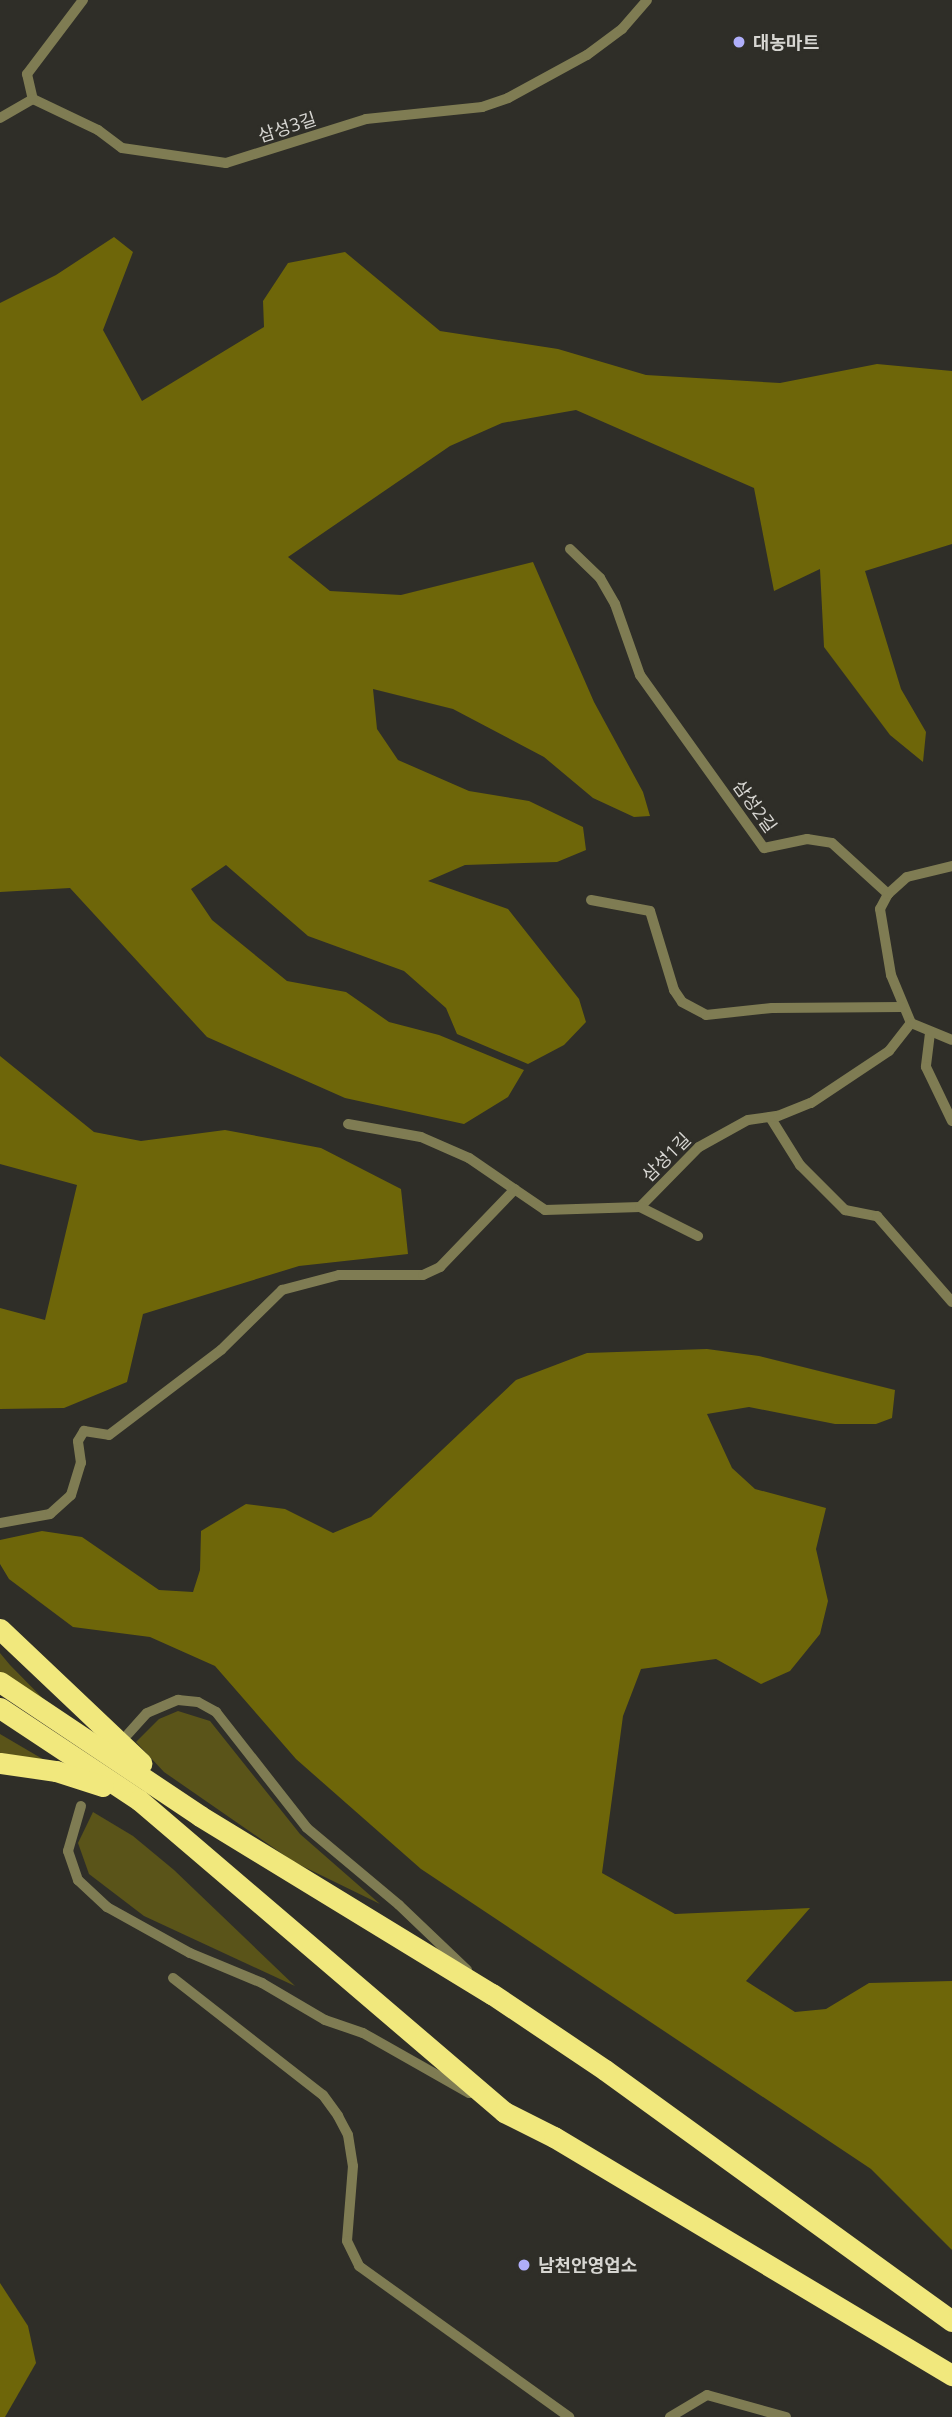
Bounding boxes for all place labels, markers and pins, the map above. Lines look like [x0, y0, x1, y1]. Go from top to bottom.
place label: 대농마트 [753, 31, 819, 53]
marker: 대농마트 [731, 34, 747, 50]
place label: 남천안영업소 [538, 2254, 637, 2276]
marker: 남천안영업소 [516, 2257, 532, 2273]

